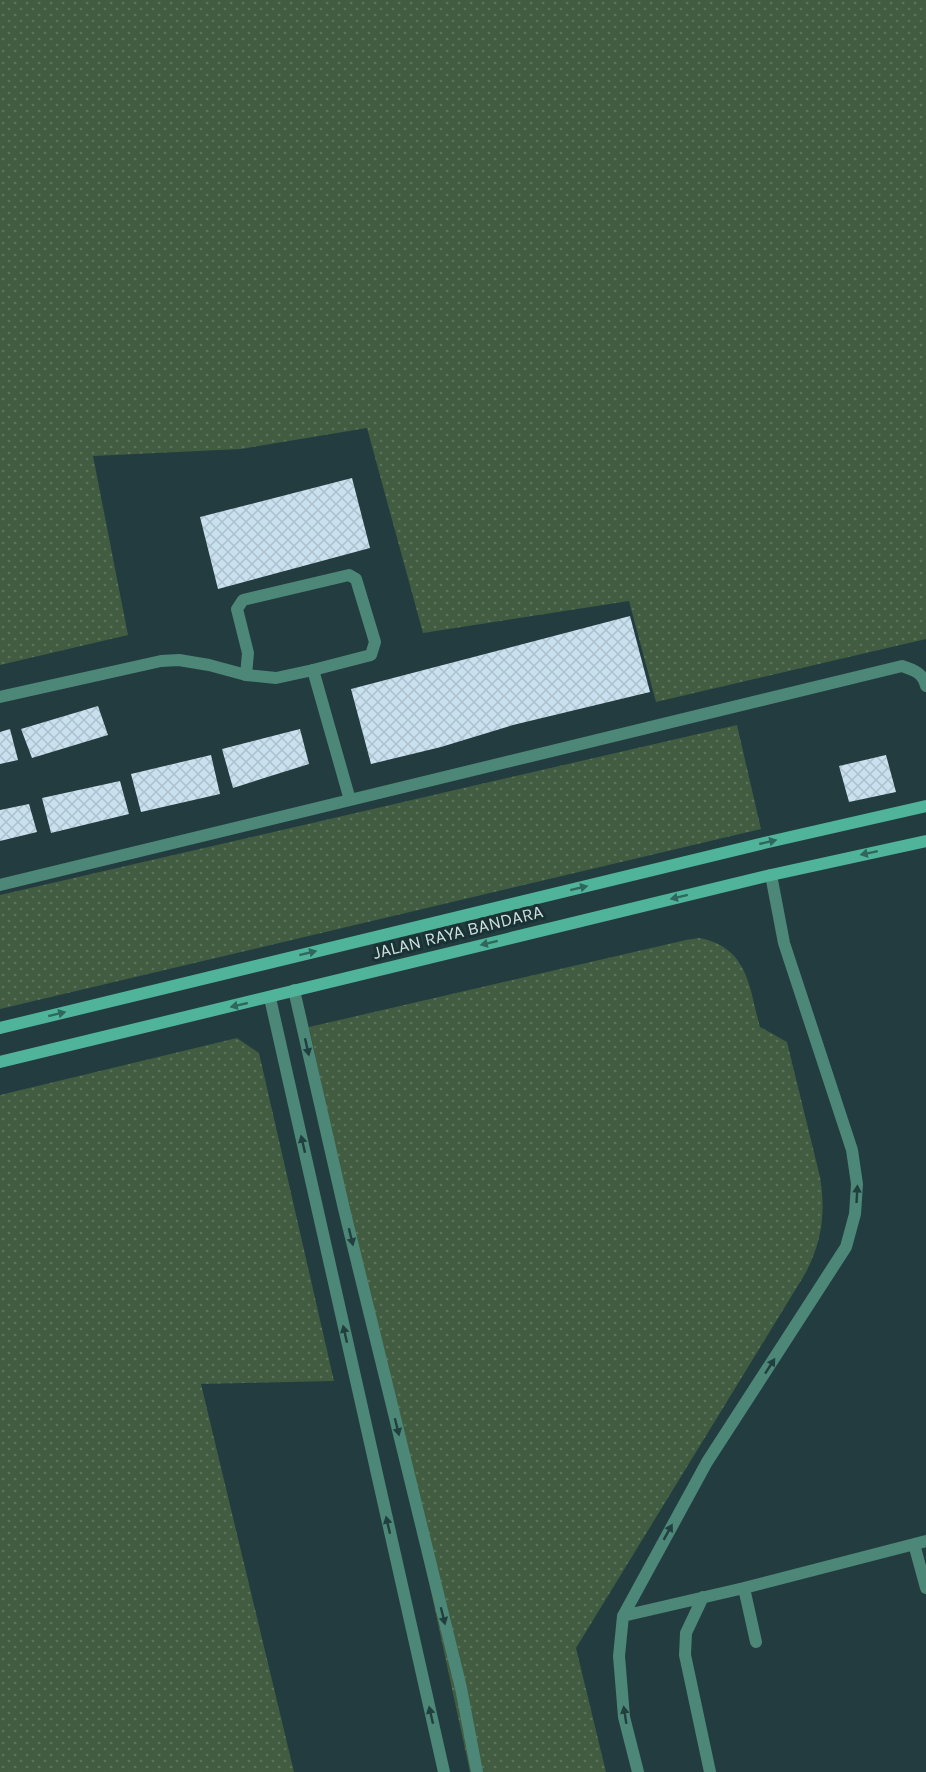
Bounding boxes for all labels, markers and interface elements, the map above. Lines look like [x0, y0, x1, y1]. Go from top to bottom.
one-way arrow [759, 836, 778, 846]
one-way arrow [860, 849, 878, 859]
one-way arrow [570, 882, 588, 892]
one-way arrow [670, 893, 688, 903]
street label: JALAN RAYA BANDARA [371, 900, 545, 964]
one-way arrow [480, 939, 499, 949]
one-way arrow [299, 948, 317, 958]
one-way arrow [230, 1001, 248, 1011]
one-way arrow [48, 1008, 66, 1018]
one-way arrow [303, 1038, 312, 1057]
one-way arrow [298, 1134, 307, 1153]
one-way arrow [852, 1185, 861, 1204]
one-way arrow [346, 1228, 356, 1247]
one-way arrow [340, 1325, 350, 1344]
one-way arrow [764, 1357, 775, 1374]
one-way arrow [393, 1418, 402, 1437]
one-way arrow [383, 1515, 392, 1534]
one-way arrow [663, 1523, 673, 1540]
one-way arrow [439, 1607, 449, 1625]
one-way arrow [620, 1705, 629, 1724]
one-way arrow [425, 1706, 435, 1724]

